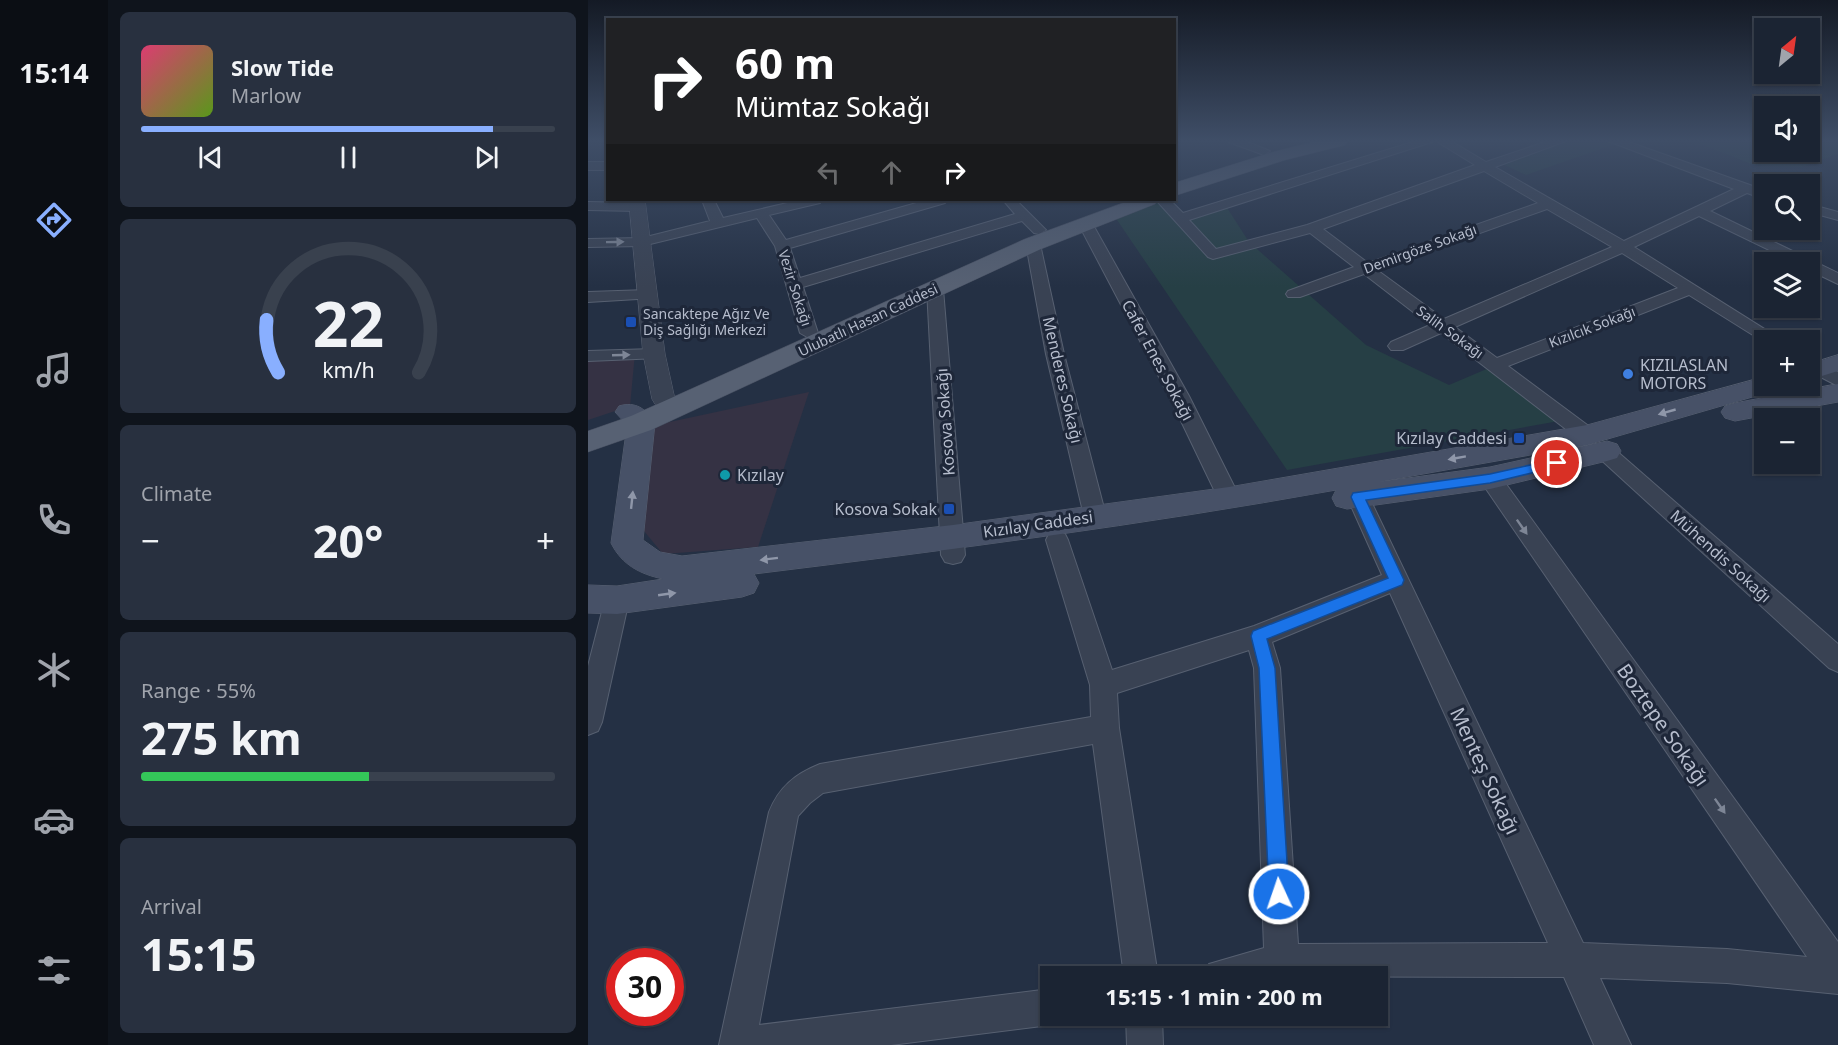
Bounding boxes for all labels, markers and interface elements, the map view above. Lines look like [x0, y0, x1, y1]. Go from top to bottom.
north arrow [1754, 18, 1820, 84]
map controls [1754, 18, 1820, 474]
text: 60 m [735, 34, 835, 91]
icon: right [636, 42, 714, 120]
text: Slow Tide [231, 52, 334, 82]
text: 15:14 [19, 54, 89, 91]
text: Marlow [231, 82, 301, 109]
text: Mümtaz Sokağı [735, 88, 930, 125]
button: sound [1754, 96, 1820, 162]
icon: previous [194, 141, 227, 174]
icon: pause [332, 141, 365, 174]
icon: next [470, 141, 503, 174]
icon: left [812, 156, 845, 189]
icon: ahead [875, 156, 908, 189]
icon: right [938, 156, 971, 189]
button: search [1754, 174, 1820, 240]
icon: directions [33, 199, 75, 241]
street label: Demirgöze Sokağı [1361, 219, 1479, 278]
one-way arrow [606, 238, 625, 247]
street label: Vezir Sokağı [774, 247, 817, 328]
button: layers [1754, 252, 1820, 318]
street label: Ulubatlı Hasan Caddesi [795, 279, 941, 360]
text: 22 [312, 280, 384, 365]
street label: Cafer Enes Sokağı [1117, 296, 1199, 424]
street label: Salih Sokağı [1413, 301, 1488, 362]
street label: Kızılcık Sokağı [1546, 301, 1638, 352]
place label: Sancaktepe Ağız Ve Diş Sağlığı Merkezi [643, 304, 770, 339]
street label: Menderes Sokağı [1038, 314, 1088, 446]
marker: Sancaktepe Ağız Ve Diş Sağlığı Merkezi [624, 315, 638, 329]
button: + [1754, 330, 1820, 396]
icon: music [33, 349, 75, 391]
one-way arrow [611, 351, 630, 360]
place label: KIZILASLAN MOTORS [1640, 354, 1728, 394]
text: km/h [322, 355, 374, 384]
street label: Kosova Sokağı [930, 367, 960, 477]
marker: KIZILASLAN MOTORS [1621, 367, 1635, 381]
one-way arrow [1658, 408, 1676, 417]
button: − [1754, 408, 1820, 474]
place label: Kızılay Caddesi [1396, 427, 1507, 449]
marker: Kızılay Caddesi [1512, 431, 1526, 445]
pin [1531, 437, 1582, 488]
icon: arrive [1540, 446, 1573, 479]
one-way arrow [1447, 454, 1466, 463]
place label: Kızılay [737, 464, 785, 486]
marker: Kızılay [718, 468, 732, 482]
text: Climate [141, 480, 212, 507]
one-way arrow [627, 491, 637, 510]
place label: Kosova Sokak [835, 498, 937, 520]
icon: phone [33, 499, 75, 541]
marker: Kosova Sokak [942, 502, 956, 516]
street label: Kızılay Caddesi [982, 505, 1094, 543]
street label: Mühendis Sokağı [1666, 505, 1776, 607]
text: 20° [313, 510, 383, 571]
text: − [141, 518, 160, 563]
text: + [536, 518, 555, 563]
one-way arrow [1516, 519, 1527, 535]
one-way arrow [760, 554, 779, 563]
one-way arrow [658, 589, 677, 598]
icon: climate [33, 649, 75, 691]
street label: Boztepe Sokağı [1611, 658, 1716, 791]
text: Range · 55% [141, 677, 256, 704]
street label: Menteş Sokağı [1444, 703, 1527, 839]
text: 275 km [141, 707, 302, 768]
one-way arrow [1714, 798, 1726, 813]
icon: car [33, 799, 75, 841]
position arrow [1247, 862, 1311, 926]
text: Arrival [141, 893, 202, 920]
text: 15:15 [141, 923, 257, 984]
speed limit sign: 30 [606, 948, 684, 1026]
icon: filters [33, 949, 75, 991]
text: 15:15 · 1 min · 200 m [1105, 981, 1323, 1011]

